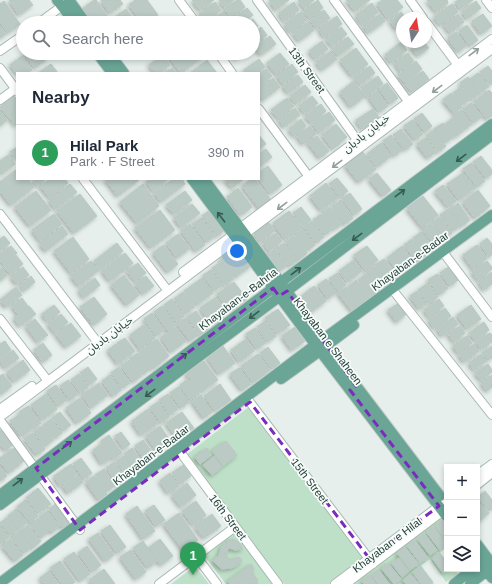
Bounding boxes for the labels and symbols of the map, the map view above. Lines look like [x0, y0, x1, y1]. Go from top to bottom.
north arrow [396, 12, 432, 48]
street label: 13th Street [286, 45, 328, 95]
one-way arrow [469, 48, 480, 56]
one-way arrow [432, 85, 443, 93]
street label: خیابان بادبان [340, 111, 393, 156]
one-way arrow [456, 154, 467, 163]
one-way arrow [332, 160, 343, 168]
one-way arrow [395, 189, 406, 197]
one-way arrow [276, 202, 287, 210]
one-way arrow [217, 212, 225, 223]
street label: Khayaban-e-Badar [369, 229, 451, 293]
one-way arrow [352, 233, 363, 241]
your location [227, 241, 247, 261]
street label: Khayaban-e-Bahria [197, 265, 280, 332]
one-way arrow [291, 267, 302, 275]
street label: Khayaban e Shaheen [291, 295, 365, 387]
one-way arrow [248, 311, 259, 320]
street label: خیابان بادبان [83, 313, 136, 357]
one-way arrow [176, 353, 187, 362]
one-way arrow [144, 389, 155, 397]
street label: Khayaban-e-Badar [111, 422, 192, 488]
one-way arrow [61, 440, 72, 449]
street label: 15th Street [289, 456, 331, 506]
one-way arrow [12, 478, 23, 486]
street label: 16th Street [207, 492, 249, 542]
street label: Khayaban e Hilal [350, 515, 424, 575]
pin: 1 [180, 542, 206, 575]

